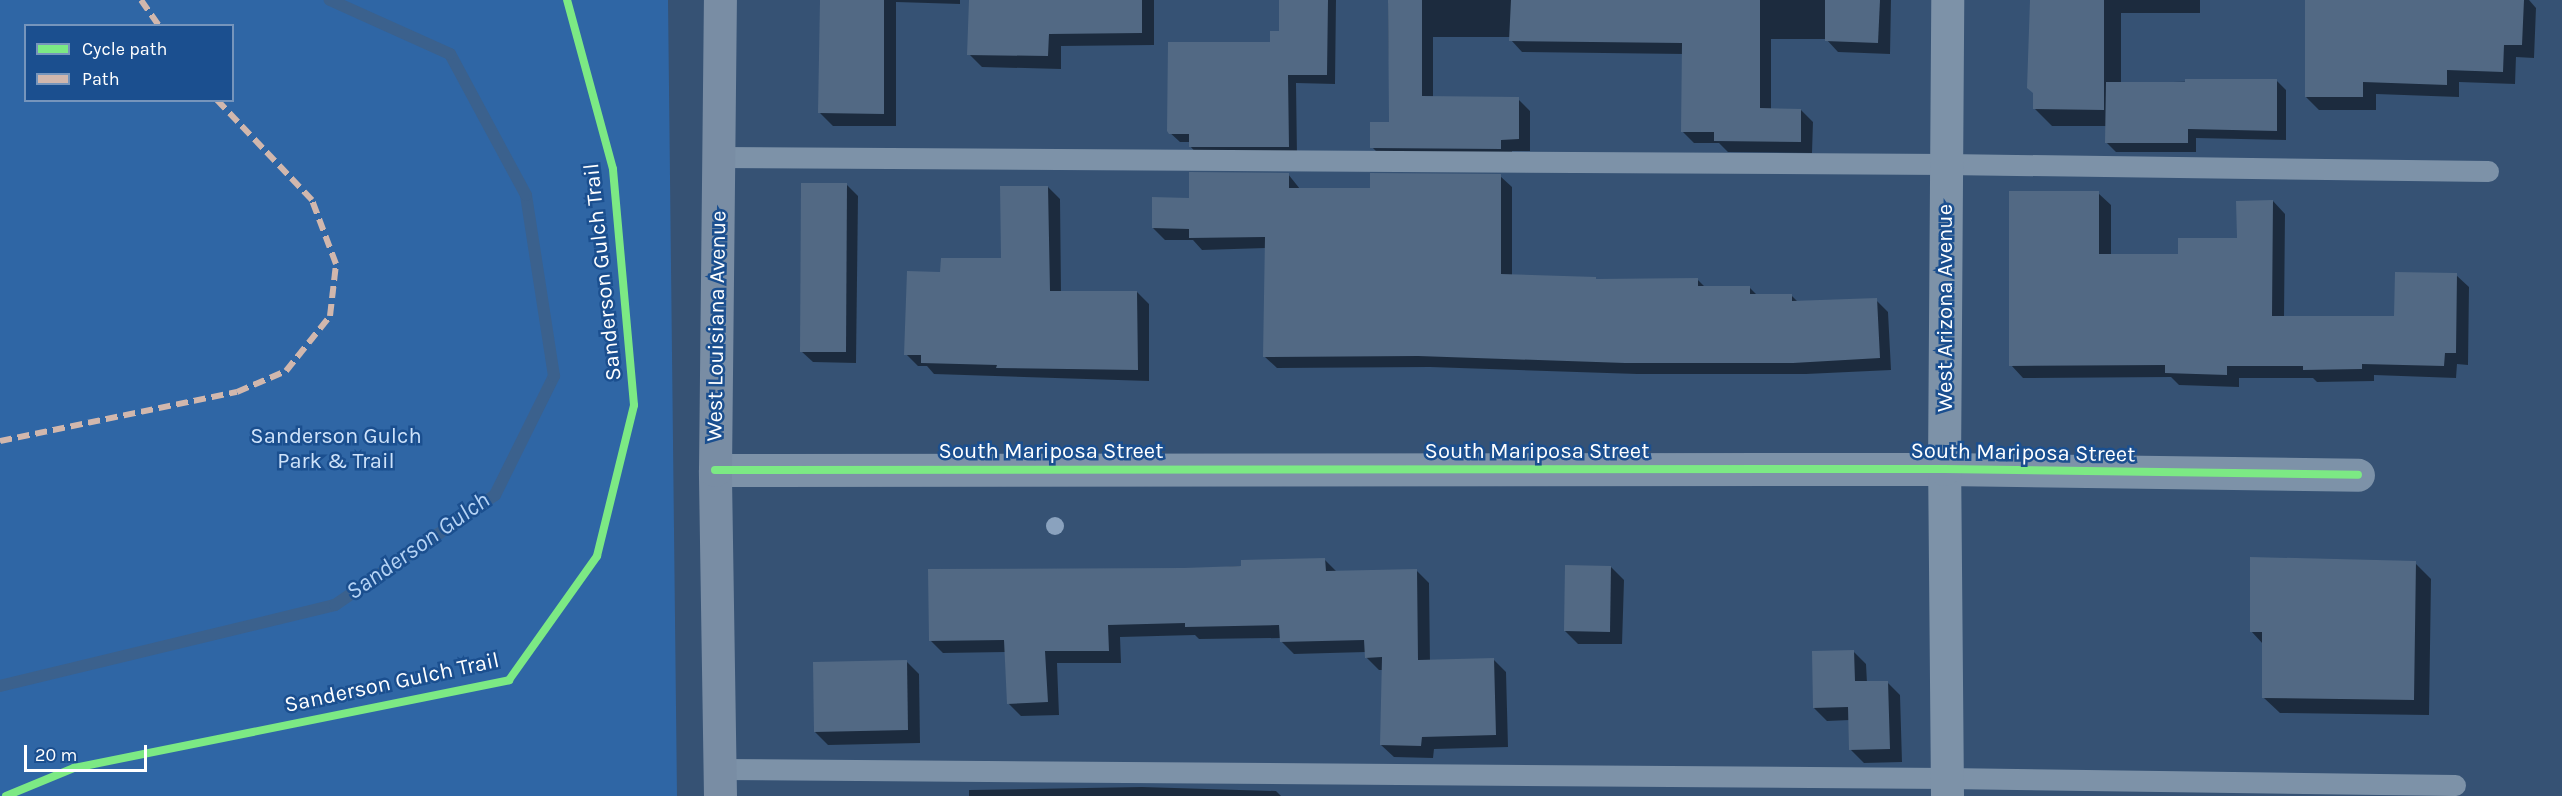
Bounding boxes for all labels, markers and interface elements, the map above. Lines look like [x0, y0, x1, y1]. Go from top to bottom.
legend [24, 24, 234, 102]
text: Cycle path [82, 38, 167, 60]
text: Path [82, 68, 120, 90]
street label: Sanderson Gulch Trail [578, 162, 628, 382]
street label: West Arizona Avenue [1933, 204, 1959, 412]
street label: West Louisiana Avenue [702, 210, 732, 442]
park label: Sanderson Gulch Park & Trail [250, 423, 422, 475]
street label: South Mariposa Street [1910, 438, 2136, 468]
street label: South Mariposa Street [939, 439, 1163, 465]
street label: South Mariposa Street [1425, 439, 1649, 465]
water label: Sanderson Gulch [341, 486, 495, 606]
street label: Sanderson Gulch Trail [282, 647, 502, 719]
scale bar [27, 733, 150, 771]
text: 20 m [35, 744, 77, 766]

